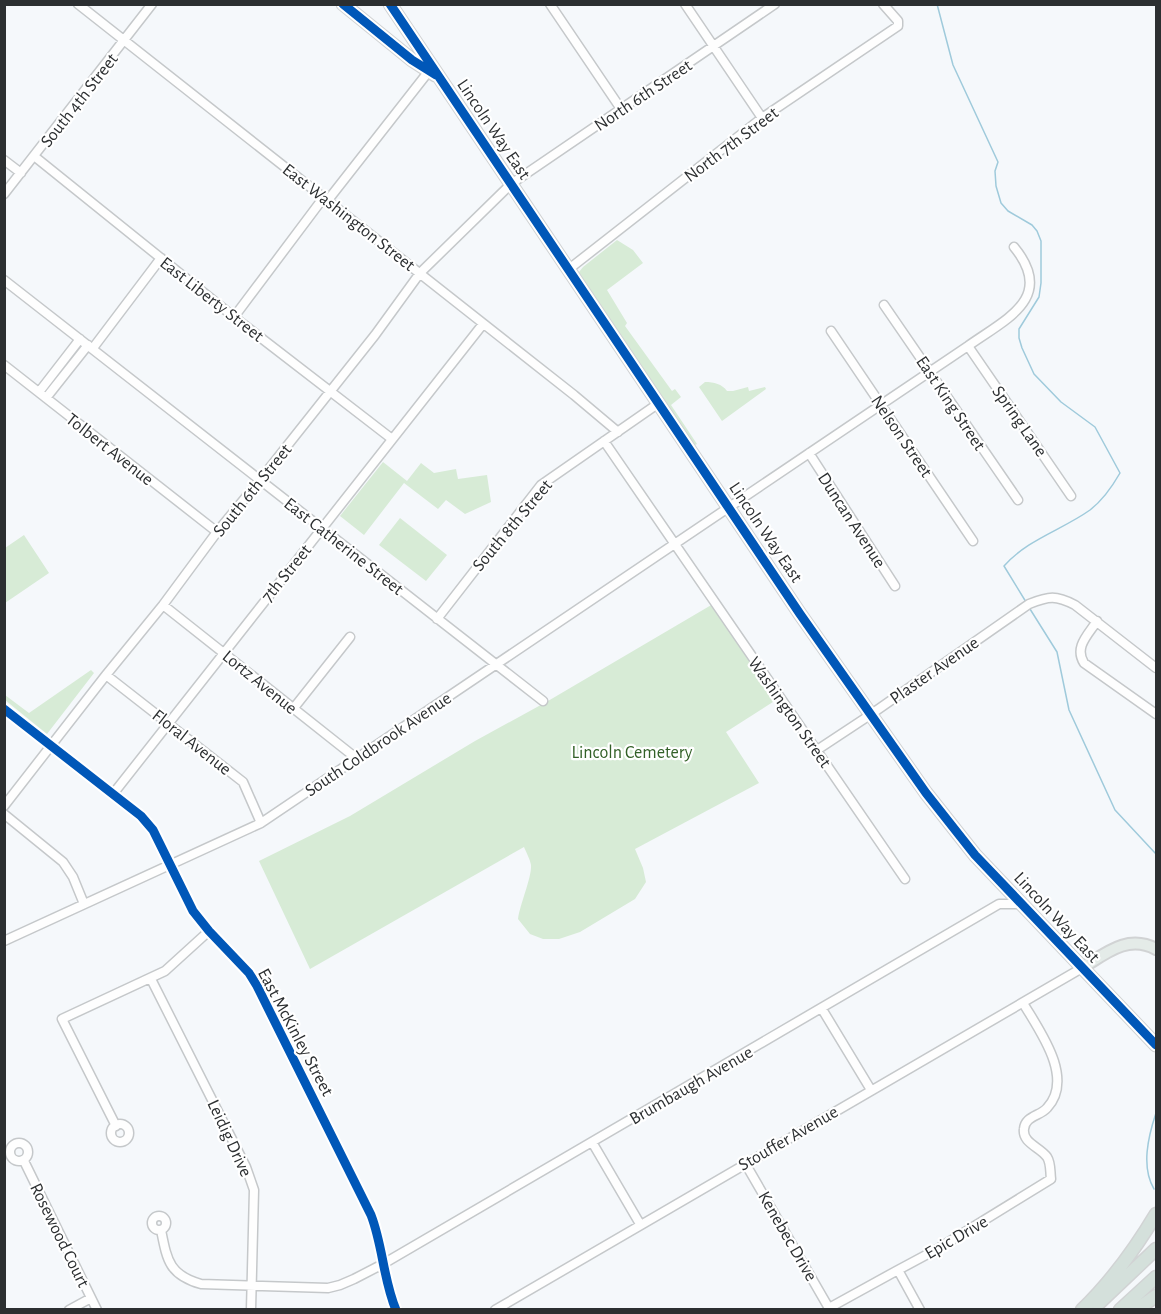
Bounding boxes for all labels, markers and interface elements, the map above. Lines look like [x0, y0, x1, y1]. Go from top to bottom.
street label: South 4th Street [38, 50, 122, 151]
street label: North 6th Street [592, 57, 696, 135]
street label: Lincoln Way East [453, 76, 533, 183]
street label: North 7th Street [681, 104, 782, 186]
street label: East Washington Street [279, 161, 418, 275]
street label: East Liberty Street [156, 254, 267, 346]
street label: East King Street [912, 353, 988, 454]
street label: Spring Lane [988, 383, 1050, 460]
street label: Nelson Street [867, 392, 935, 481]
street label: Tolbert Avenue [62, 410, 156, 489]
street label: South 6th Street [210, 441, 296, 540]
street label: Duncan Avenue [814, 470, 889, 571]
street label: South 8th Street [469, 476, 556, 575]
street label: Lincoln Way East [725, 479, 805, 586]
street label: East Catherine Street [280, 495, 407, 599]
street label: 7th Street [258, 541, 315, 606]
street label: Plaster Avenue [887, 634, 982, 708]
street label: Lortz Avenue [219, 647, 300, 718]
street label: Washington Street [744, 654, 834, 771]
street label: South Coldbrook Avenue [302, 689, 455, 800]
street label: Floral Avenue [149, 707, 234, 779]
park label: Lincoln Cemetery [571, 744, 693, 762]
street label: Lincoln Way East [1010, 869, 1103, 967]
street label: East McKinley Street [254, 966, 336, 1099]
street label: Brumbaugh Avenue [627, 1043, 756, 1128]
street label: Leidig Drive [203, 1097, 255, 1180]
street label: Stouffer Avenue [736, 1103, 841, 1175]
street label: Rosewood Court [26, 1181, 92, 1291]
street label: Kenebec Drive [754, 1189, 820, 1284]
street label: Epic Drive [922, 1213, 991, 1263]

